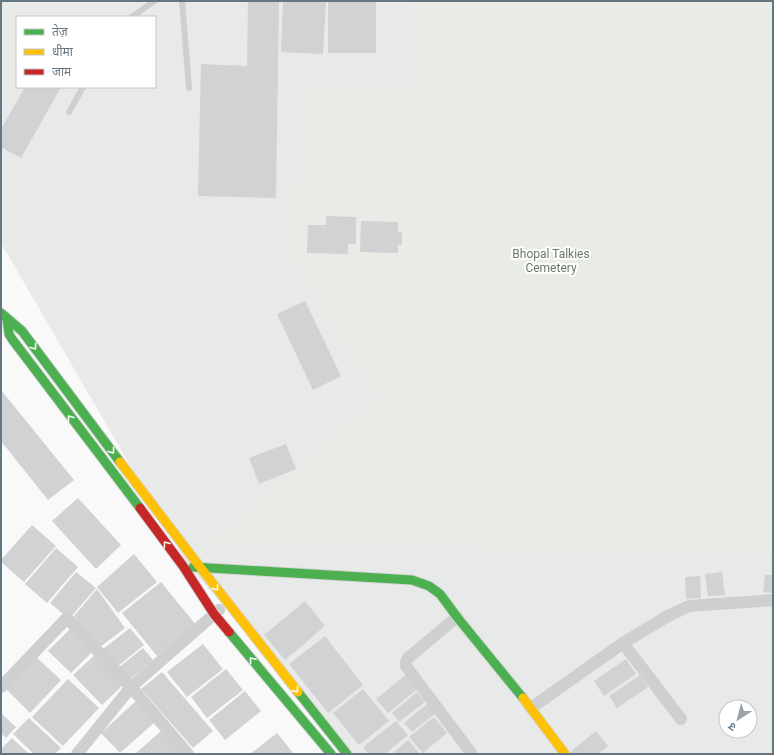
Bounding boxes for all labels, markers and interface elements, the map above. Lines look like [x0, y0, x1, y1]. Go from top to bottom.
legend [16, 16, 156, 88]
text: तेज़ [52, 24, 69, 39]
text: धीमा [52, 44, 74, 59]
text: जाम [52, 65, 72, 79]
park label: Bhopal Talkies Cemetery [512, 247, 590, 275]
one-way arrow [29, 342, 36, 349]
one-way arrow [68, 416, 75, 423]
one-way arrow [107, 446, 114, 453]
one-way arrow [164, 542, 171, 549]
one-way arrow [211, 583, 218, 590]
one-way arrow [249, 657, 256, 664]
one-way arrow [292, 685, 299, 692]
north arrow [718, 699, 758, 739]
text: उ [726, 719, 739, 734]

